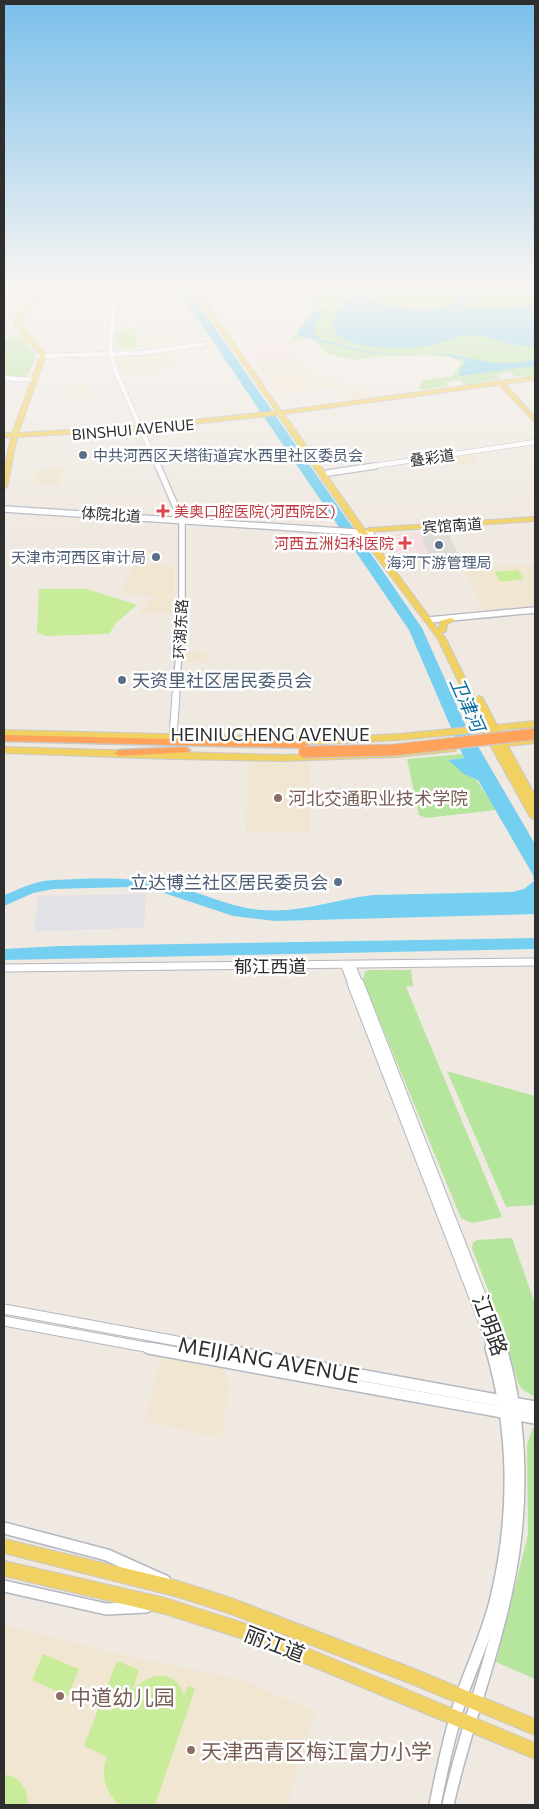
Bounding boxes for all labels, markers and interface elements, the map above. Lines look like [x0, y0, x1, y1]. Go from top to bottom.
street label: BINSHUI AVENUE [71, 415, 195, 443]
street label: 叠彩道 [408, 445, 456, 469]
place label: 中共河西区天塔街道宾水西里社区委员会 [93, 446, 363, 464]
marker: 中共河西区天塔街道宾水西里社区委员会 [77, 449, 89, 461]
place label: 美奥口腔医院(河西院区) [174, 502, 336, 520]
street label: 体院北道 [80, 503, 142, 525]
marker: 美奥口腔医院(河西院区) [156, 504, 170, 518]
street label: 宾馆南道 [421, 514, 483, 536]
place label: 河西五洲妇科医院 [274, 534, 394, 552]
marker: 河西五洲妇科医院 [398, 536, 412, 550]
marker: 海河下游管理局 [433, 539, 445, 551]
place label: 天津市河西区审计局 [11, 548, 146, 566]
marker: 天津市河西区审计局 [150, 551, 162, 563]
place label: 海河下游管理局 [386, 553, 492, 571]
street label: 环湖东路 [169, 599, 191, 659]
place label: 天资里社区居民委员会 [132, 669, 312, 691]
water label: 卫津河 [446, 673, 492, 738]
marker: 天资里社区居民委员会 [116, 674, 128, 686]
street label: HEINIUCHENG AVENUE [170, 723, 370, 745]
place label: 河北交通职业技术学院 [288, 787, 468, 809]
marker: 河北交通职业技术学院 [272, 792, 284, 804]
place label: 立达博兰社区居民委员会 [130, 871, 328, 893]
marker: 立达博兰社区居民委员会 [332, 876, 344, 888]
street label: 郁江西道 [234, 955, 306, 977]
street label: 江明路 [468, 1291, 514, 1359]
street label: MEIJIANG AVENUE [176, 1331, 362, 1387]
street label: 丽江道 [241, 1620, 309, 1666]
place label: 中道幼儿园 [70, 1684, 175, 1709]
marker: 中道幼儿园 [54, 1690, 66, 1702]
place label: 天津西青区梅江富力小学 [201, 1738, 432, 1763]
marker: 天津西青区梅江富力小学 [185, 1744, 197, 1756]

